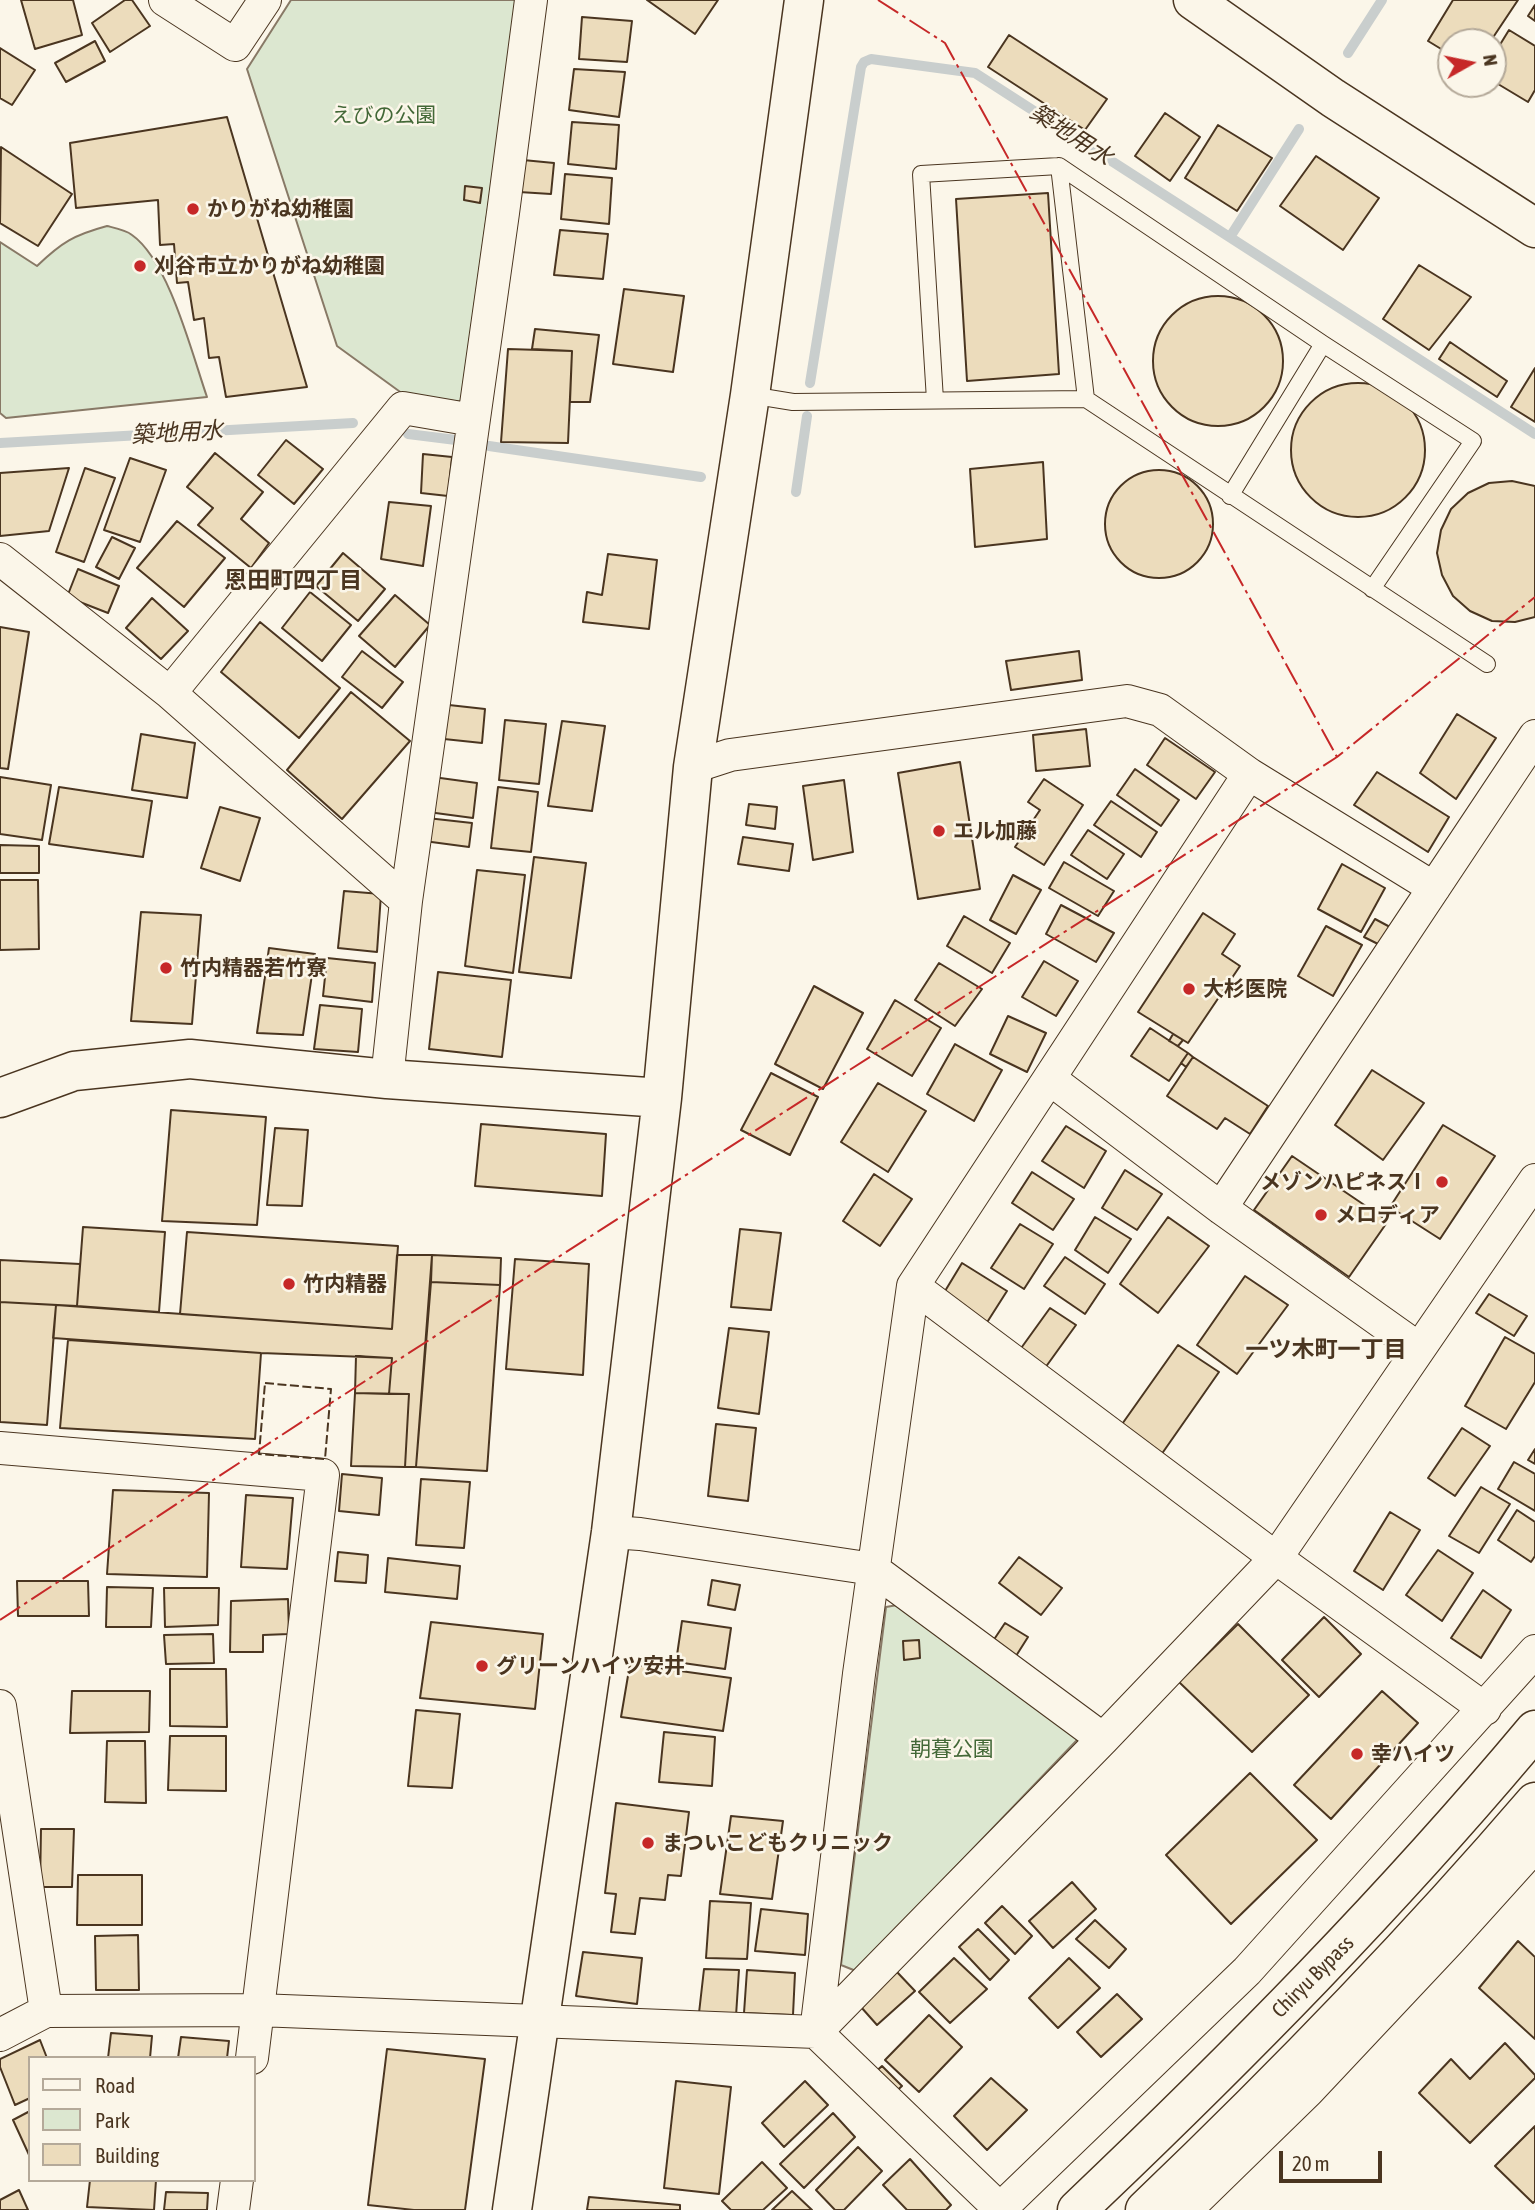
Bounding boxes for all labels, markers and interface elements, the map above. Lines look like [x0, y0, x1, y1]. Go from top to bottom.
north arrow [1437, 28, 1507, 98]
text: N [1479, 53, 1503, 67]
water label: 築地用水 [1025, 98, 1117, 172]
park label: えびの公園 [332, 102, 436, 128]
place label: かりがね幼稚園 [207, 196, 354, 222]
marker: かりがね幼稚園 [185, 201, 201, 217]
place label: 刈谷市立かりがね幼稚園 [154, 253, 385, 279]
marker: 刈谷市立かりがね幼稚園 [132, 258, 148, 274]
water label: 築地用水 [130, 417, 224, 449]
district label: 恩田町四丁目 [224, 567, 362, 595]
place label: エル加藤 [953, 818, 1037, 844]
marker: エル加藤 [931, 823, 947, 839]
place label: 竹内精器若竹寮 [180, 955, 327, 981]
marker: 竹内精器若竹寮 [158, 960, 174, 976]
place label: 大杉医院 [1203, 976, 1287, 1002]
marker: 大杉医院 [1181, 981, 1197, 997]
place label: メゾンハピネスⅠ [1260, 1169, 1428, 1195]
marker: メゾンハピネスⅠ [1434, 1174, 1450, 1190]
place label: メロディア [1335, 1202, 1440, 1228]
marker: メロディア [1313, 1207, 1329, 1223]
place label: 竹内精器 [303, 1271, 387, 1297]
marker: 竹内精器 [281, 1276, 297, 1292]
district label: 一ツ木町一丁目 [1246, 1336, 1406, 1364]
place label: グリーンハイツ安井 [496, 1653, 685, 1679]
marker: グリーンハイツ安井 [474, 1658, 490, 1674]
park label: 朝暮公園 [910, 1736, 994, 1762]
place label: 幸ハイツ [1371, 1741, 1455, 1767]
marker: 幸ハイツ [1349, 1746, 1365, 1762]
place label: まついこどもクリニック [662, 1830, 893, 1856]
marker: まついこどもクリニック [640, 1835, 656, 1851]
street label: Chiryu Bypass [1267, 1931, 1359, 2023]
legend [28, 2056, 256, 2182]
text: Road [95, 2073, 135, 2097]
text: Park [95, 2108, 130, 2132]
scale bar [1283, 2136, 1386, 2180]
text: Building [95, 2143, 159, 2167]
text: 20 m [1292, 2151, 1330, 2175]

